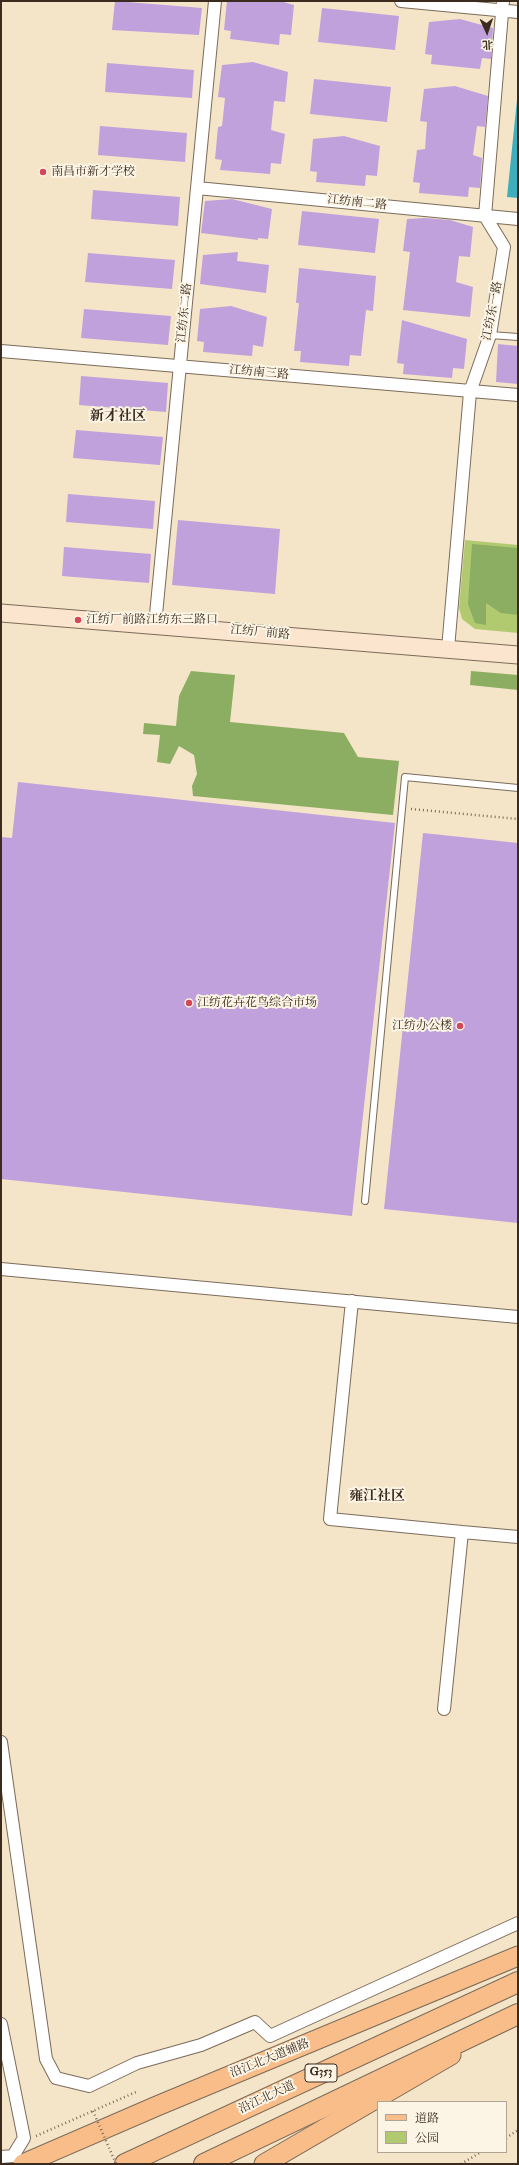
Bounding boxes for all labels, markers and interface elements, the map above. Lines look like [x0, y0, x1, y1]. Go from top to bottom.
north arrow [467, 12, 507, 52]
text: 北 [482, 38, 493, 51]
place label: 南昌市新才学校 [51, 165, 135, 179]
marker: 南昌市新才学校 [38, 167, 48, 177]
street label: 江纺南二路 [326, 193, 388, 213]
street label: 江纺东一路 [480, 280, 506, 342]
street label: 江纺东二路 [175, 282, 195, 344]
street label: 江纺南三路 [228, 363, 290, 383]
district label: 新才社区 [90, 409, 146, 425]
place label: 江纺厂前路江纺东三路口 [86, 613, 218, 627]
marker: 江纺厂前路江纺东三路口 [73, 615, 83, 625]
street label: 江纺厂前路 [229, 623, 291, 643]
place label: 江纺花卉花鸟综合市场 [197, 996, 317, 1010]
marker: 江纺花卉花鸟综合市场 [184, 998, 194, 1008]
place label: 江纺办公楼 [392, 1019, 452, 1033]
marker: 江纺办公楼 [455, 1021, 465, 1031]
district label: 雍江社区 [349, 1489, 405, 1505]
street label: 沿江北大道辅路 [228, 2037, 312, 2081]
road number: G353 [305, 2064, 337, 2082]
street label: 沿江北大道 [237, 2079, 297, 2117]
legend [377, 2101, 507, 2153]
text: 道路 [415, 2111, 439, 2126]
text: 公园 [415, 2131, 439, 2146]

